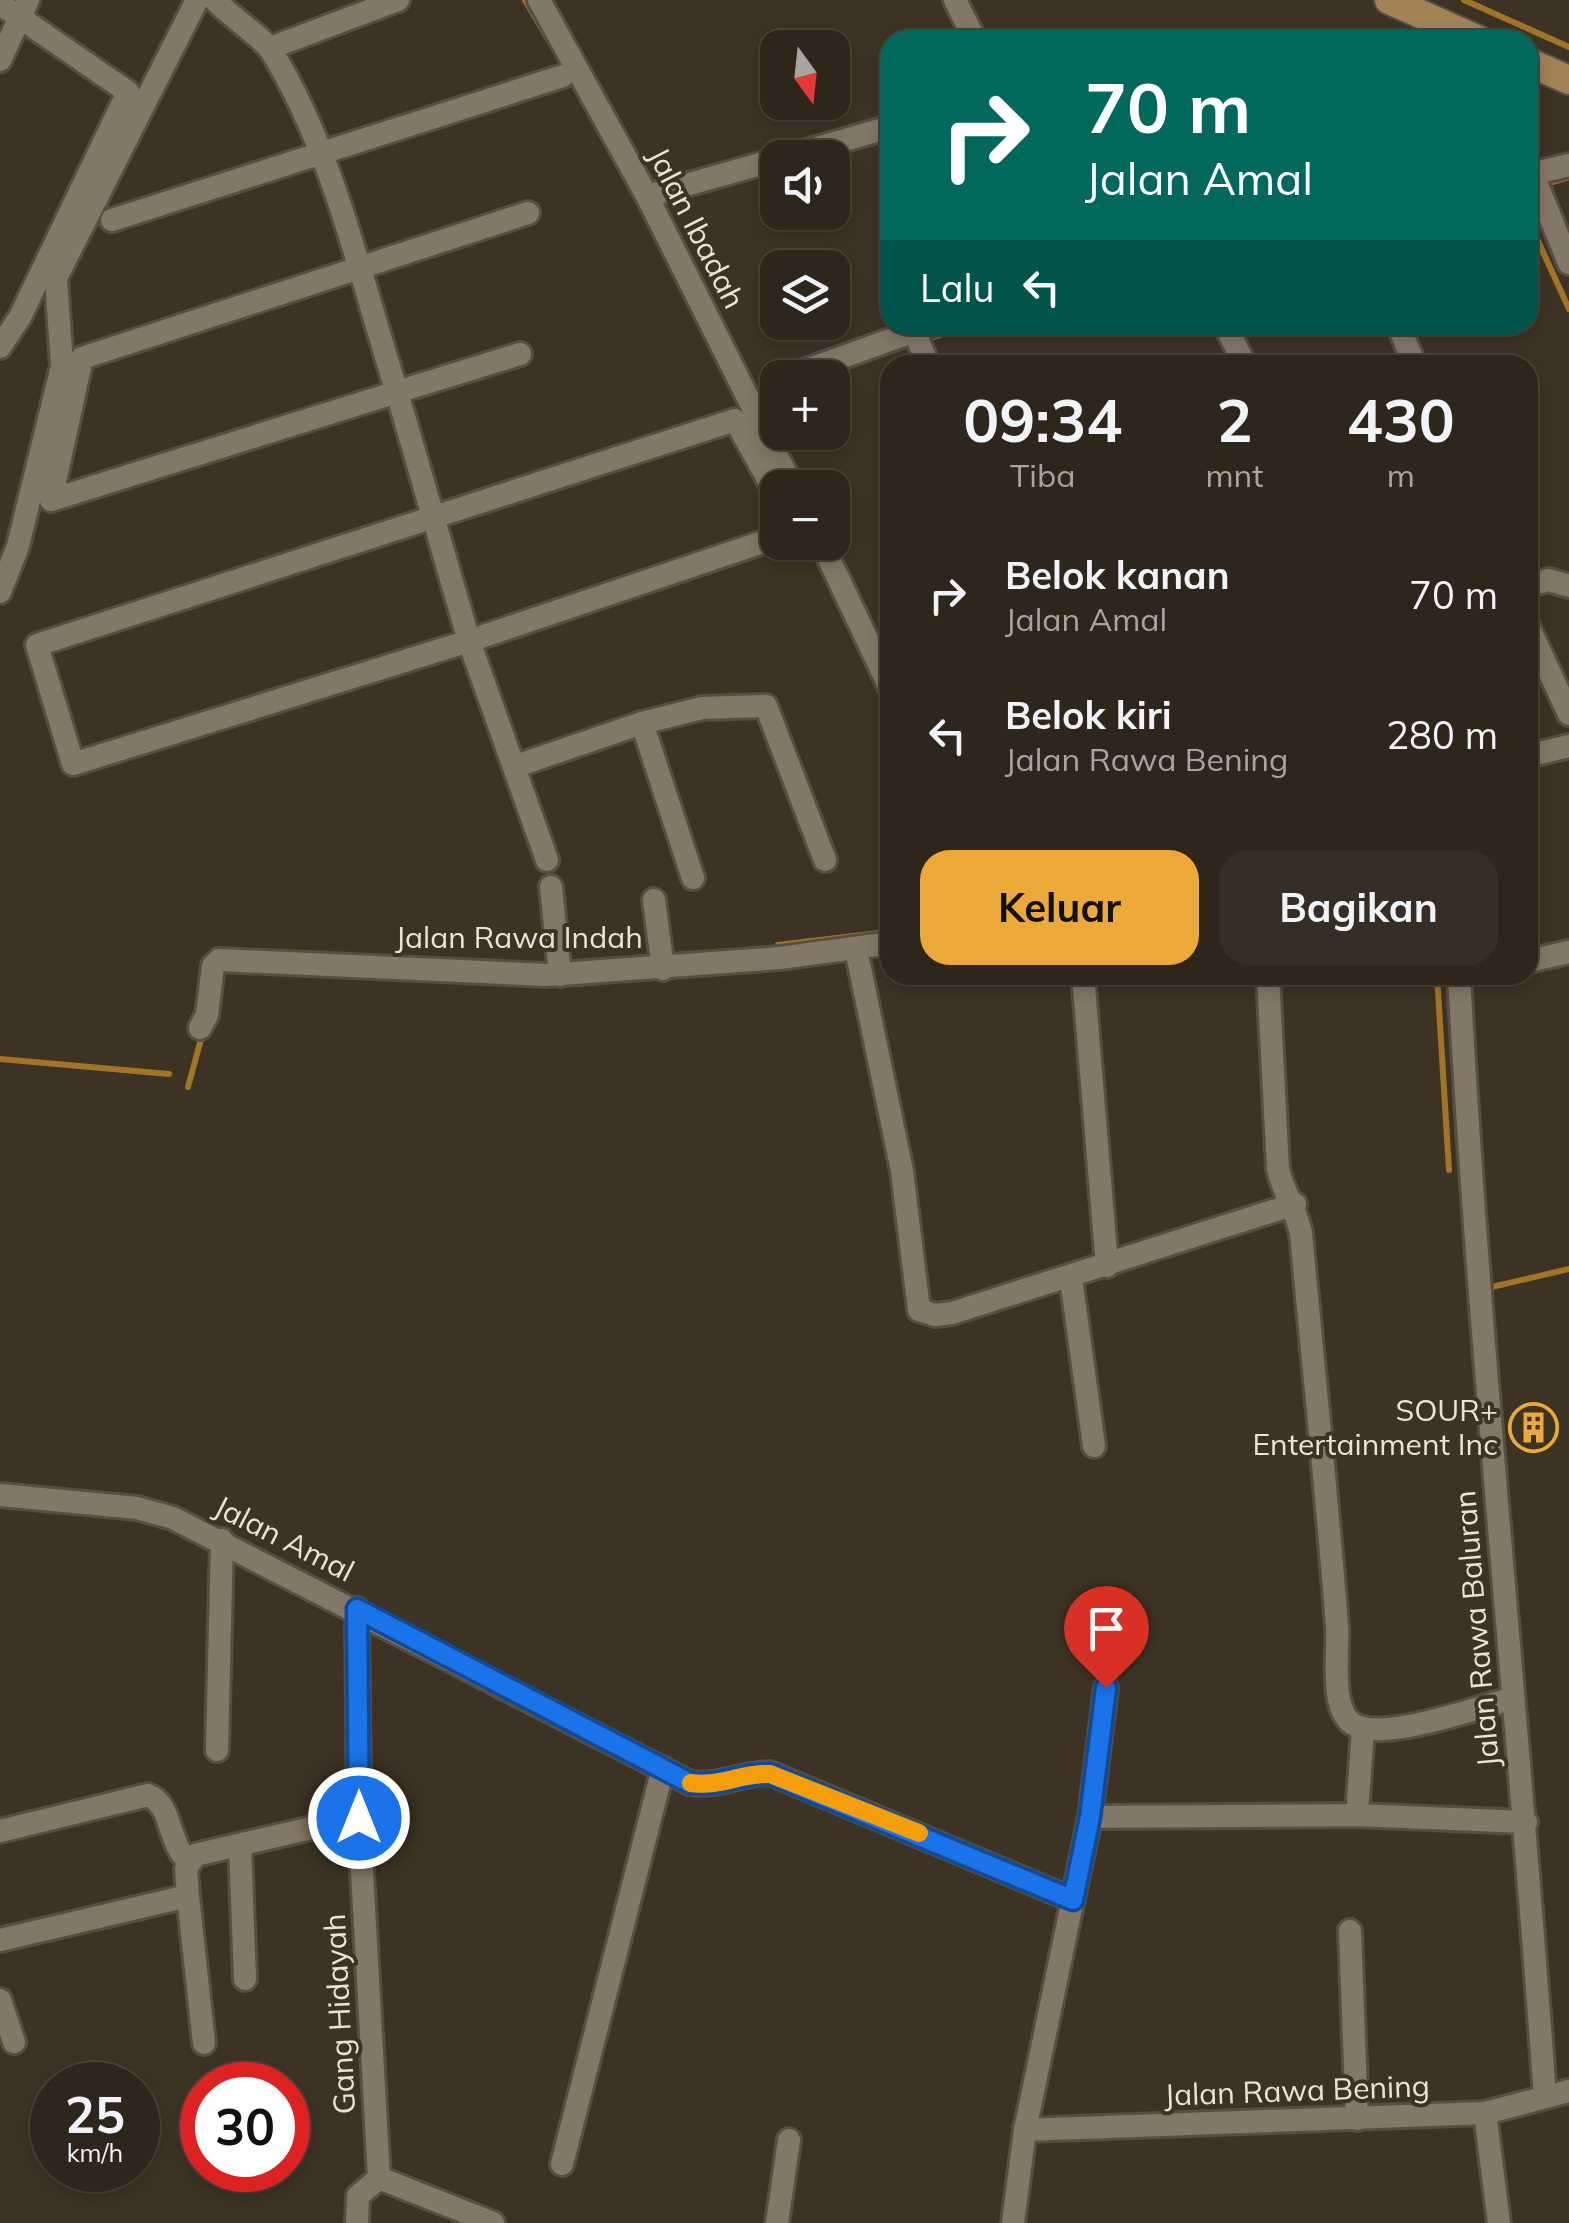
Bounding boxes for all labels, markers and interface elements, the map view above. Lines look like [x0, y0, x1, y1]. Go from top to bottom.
north arrow [760, 30, 850, 120]
map controls [760, 30, 850, 560]
text: 70 m [1085, 63, 1251, 151]
icon: right [920, 70, 1050, 200]
button: sound [760, 140, 850, 230]
street label: Jalan Ibadah [640, 141, 754, 314]
text: Jalan Amal [1085, 150, 1313, 206]
button: layers [760, 250, 850, 340]
icon: left [1014, 260, 1069, 315]
text: Lalu [920, 264, 994, 312]
button: + [760, 360, 850, 450]
text: 09:34 [963, 382, 1122, 457]
text: 2 [1216, 382, 1252, 457]
text: 430 [1347, 382, 1455, 457]
text: Tiba [1010, 455, 1075, 495]
text: mnt [1205, 455, 1263, 495]
text: m [1387, 455, 1415, 495]
button: − [760, 470, 850, 560]
text: Belok kanan [1005, 551, 1230, 599]
icon: right [920, 568, 975, 623]
text: 70 m [1409, 571, 1498, 619]
text: Jalan Amal [1005, 599, 1167, 639]
text: Belok kiri [1005, 691, 1172, 739]
icon: left [920, 708, 975, 763]
text: 280 m [1386, 711, 1498, 759]
text: Jalan Rawa Bening [1005, 739, 1288, 779]
button: Keluar [920, 850, 1199, 965]
button: Bagikan [1219, 850, 1498, 965]
street label: Jalan Rawa Indah [395, 918, 643, 956]
place label: SOUR+ Entertainment Inc [1252, 1391, 1498, 1463]
building icon: SOUR+ Entertainment Inc [1507, 1402, 1559, 1454]
street label: Jalan Amal [208, 1487, 361, 1590]
street label: Jalan Rawa Baluran [1445, 1489, 1507, 1769]
pin [1064, 1586, 1149, 1689]
icon: arrive [1079, 1601, 1134, 1656]
position arrow [307, 1766, 411, 1870]
street label: Gang Hidayah [315, 1913, 363, 2115]
speed limit sign: 30 [180, 2062, 310, 2192]
street label: Jalan Rawa Bening [1164, 2066, 1430, 2114]
text: 25 [65, 2083, 125, 2146]
text: km/h [67, 2137, 123, 2168]

